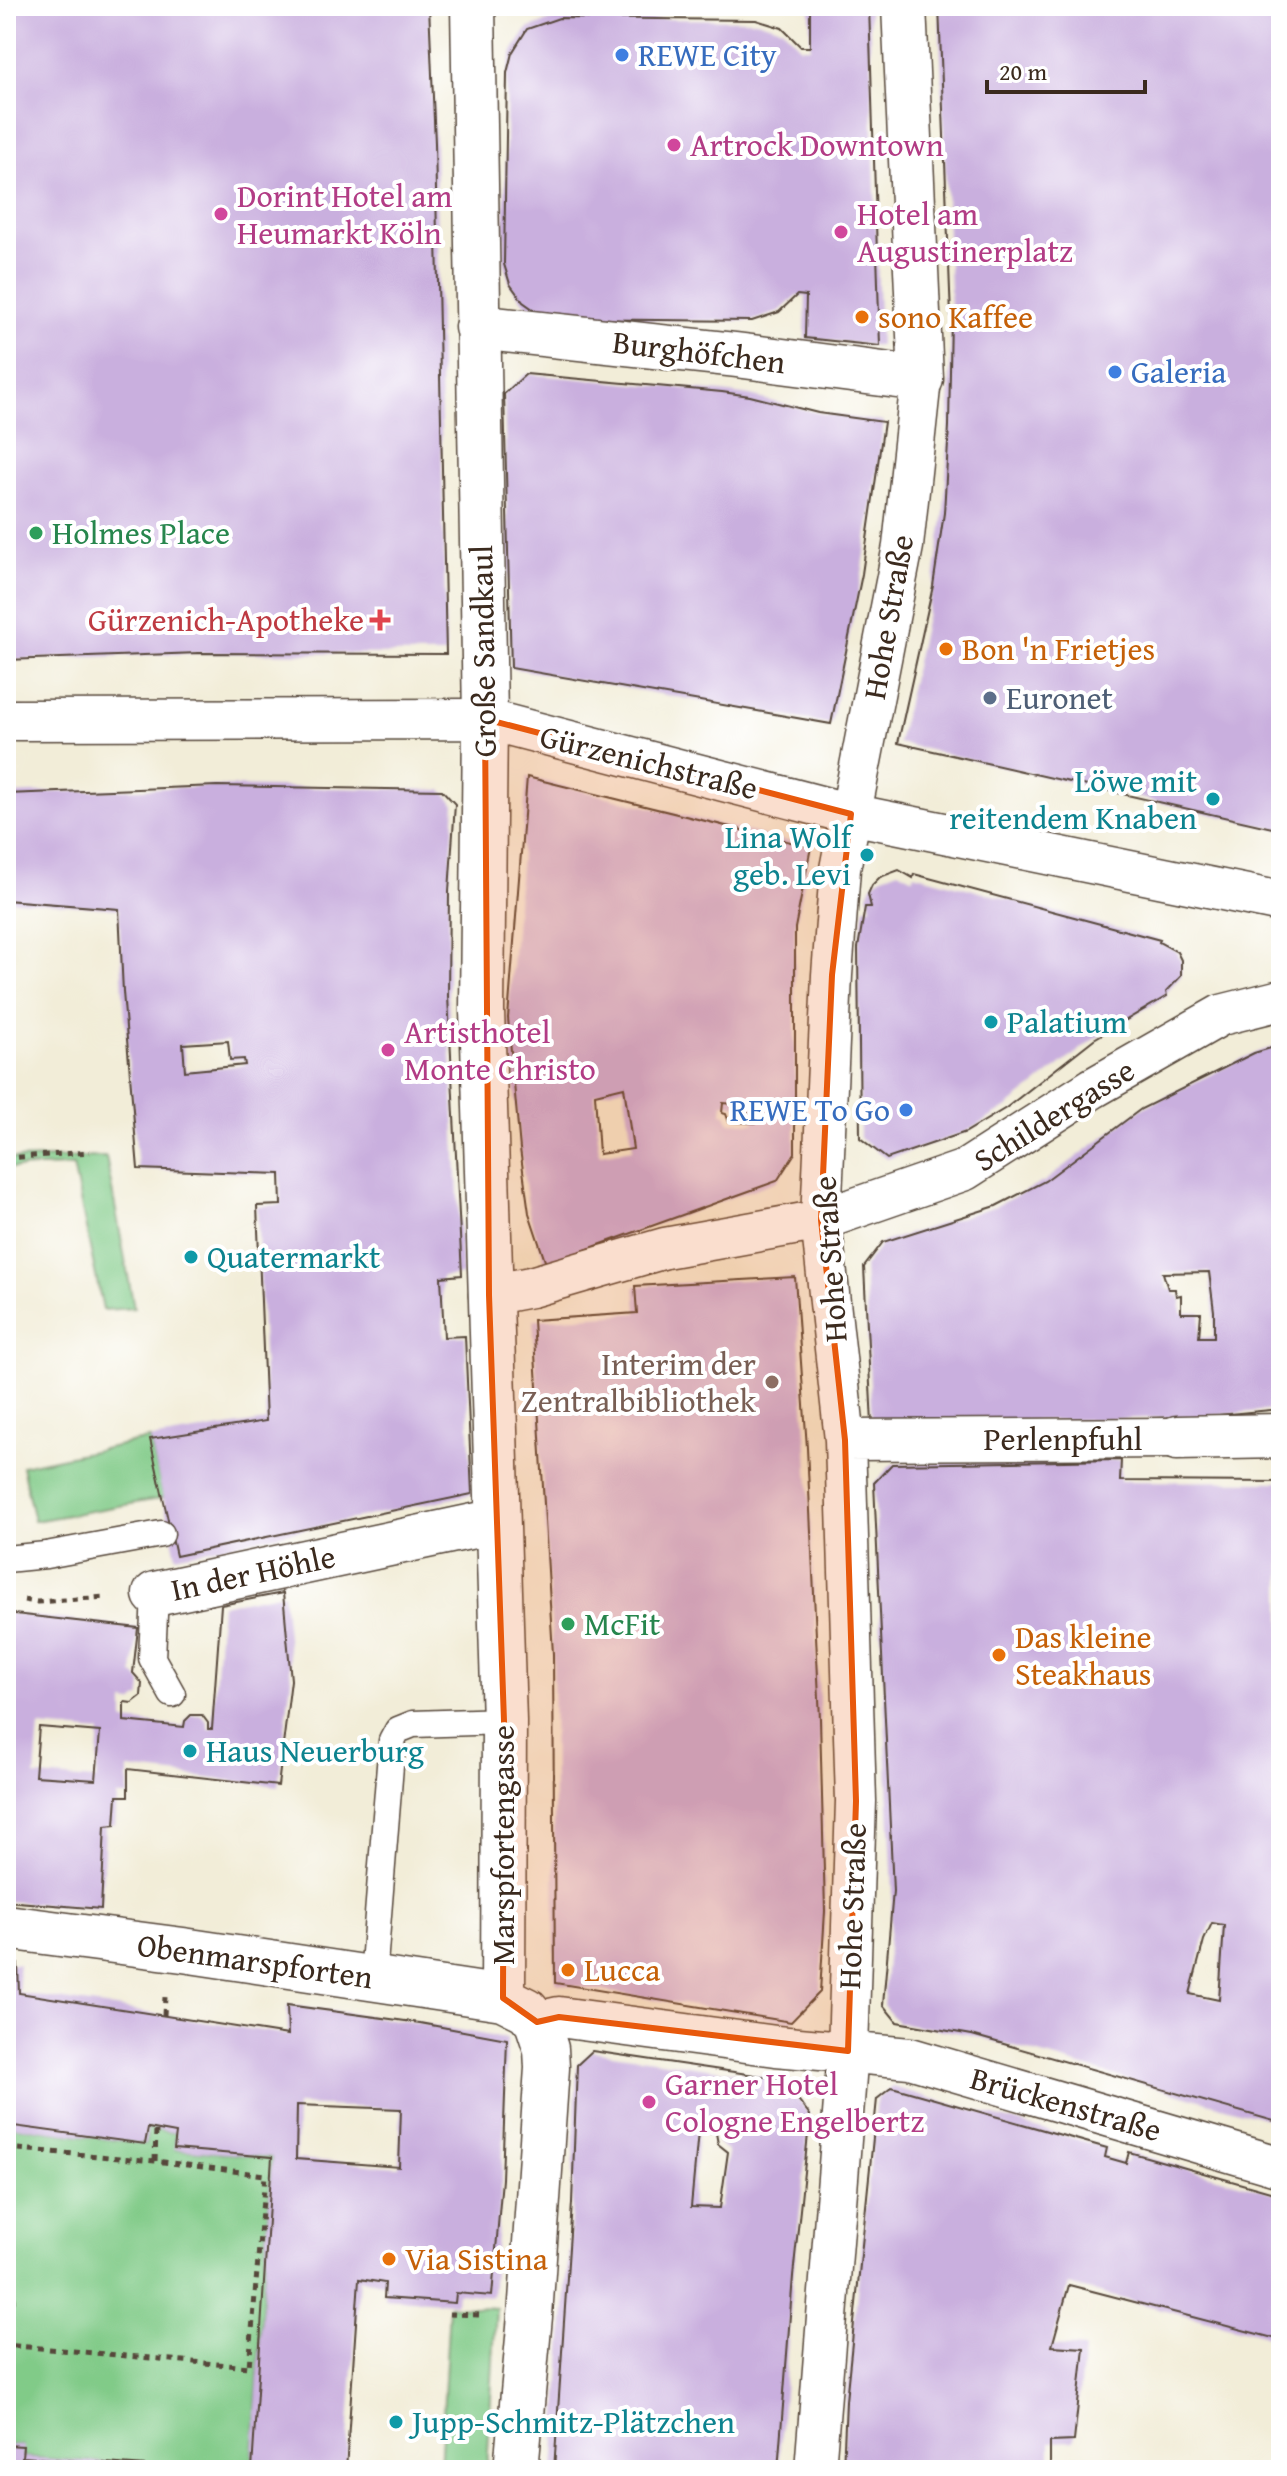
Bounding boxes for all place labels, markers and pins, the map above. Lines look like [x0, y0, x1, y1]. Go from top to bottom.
place label: REWE City [638, 31, 777, 78]
marker: REWE City [613, 46, 631, 64]
place label: Artrock Downtown [690, 121, 944, 168]
marker: Artrock Downtown [665, 136, 683, 154]
place label: Dorint Hotel am Heumarkt Köln [237, 172, 452, 256]
place label: Hotel am Augustinerplatz [857, 190, 1073, 274]
marker: Dorint Hotel am Heumarkt Köln [212, 205, 230, 223]
marker: Hotel am Augustinerplatz [832, 223, 850, 241]
place label: sono Kaffee [878, 293, 1033, 340]
marker: sono Kaffee [853, 308, 871, 326]
place label: Galeria [1131, 348, 1226, 395]
marker: Galeria [1106, 363, 1124, 381]
place label: Holmes Place [52, 509, 230, 556]
marker: Holmes Place [27, 524, 45, 542]
place label: Gürzenich-Apotheke [88, 596, 364, 643]
marker: Gürzenich-Apotheke [371, 611, 389, 629]
place label: Bon 'n Frietjes [962, 625, 1155, 672]
marker: Bon 'n Frietjes [937, 640, 955, 658]
place label: Euronet [1006, 674, 1113, 721]
marker: Euronet [981, 689, 999, 707]
place label: Löwe mit reitendem Knaben [949, 757, 1197, 841]
marker: Löwe mit reitendem Knaben [1204, 790, 1222, 808]
place label: Lina Wolf geb. Levi [725, 813, 855, 897]
marker: Lina Wolf geb. Levi [858, 846, 876, 864]
place label: Palatium [1007, 998, 1127, 1045]
place label: Artisthotel Monte Christo [404, 1008, 596, 1092]
marker: Palatium [982, 1013, 1000, 1031]
marker: Artisthotel Monte Christo [379, 1041, 397, 1059]
place label: REWE To Go [730, 1086, 890, 1133]
marker: REWE To Go [897, 1101, 915, 1119]
place label: Quatermarkt [207, 1233, 380, 1280]
marker: Quatermarkt [182, 1248, 200, 1266]
place label: Interim der Zentralbibliothek [521, 1340, 757, 1424]
marker: Interim der Zentralbibliothek [763, 1373, 781, 1391]
place label: McFit [584, 1600, 660, 1647]
place label: Das kleine Steakhaus [1015, 1613, 1152, 1697]
marker: McFit [559, 1615, 577, 1633]
marker: Das kleine Steakhaus [990, 1646, 1008, 1664]
place label: Haus Neuerburg [206, 1727, 424, 1774]
marker: Haus Neuerburg [181, 1742, 199, 1760]
place label: Lucca [584, 1946, 660, 1993]
marker: Lucca [559, 1961, 577, 1979]
place label: Garner Hotel Cologne Engelbertz [665, 2060, 924, 2144]
marker: Garner Hotel Cologne Engelbertz [640, 2093, 658, 2111]
place label: Via Sistina [405, 2235, 548, 2282]
marker: Via Sistina [380, 2250, 398, 2268]
place label: Jupp-Schmitz-Plätzchen [408, 2398, 735, 2445]
marker: Jupp-Schmitz-Plätzchen [387, 2413, 405, 2431]

